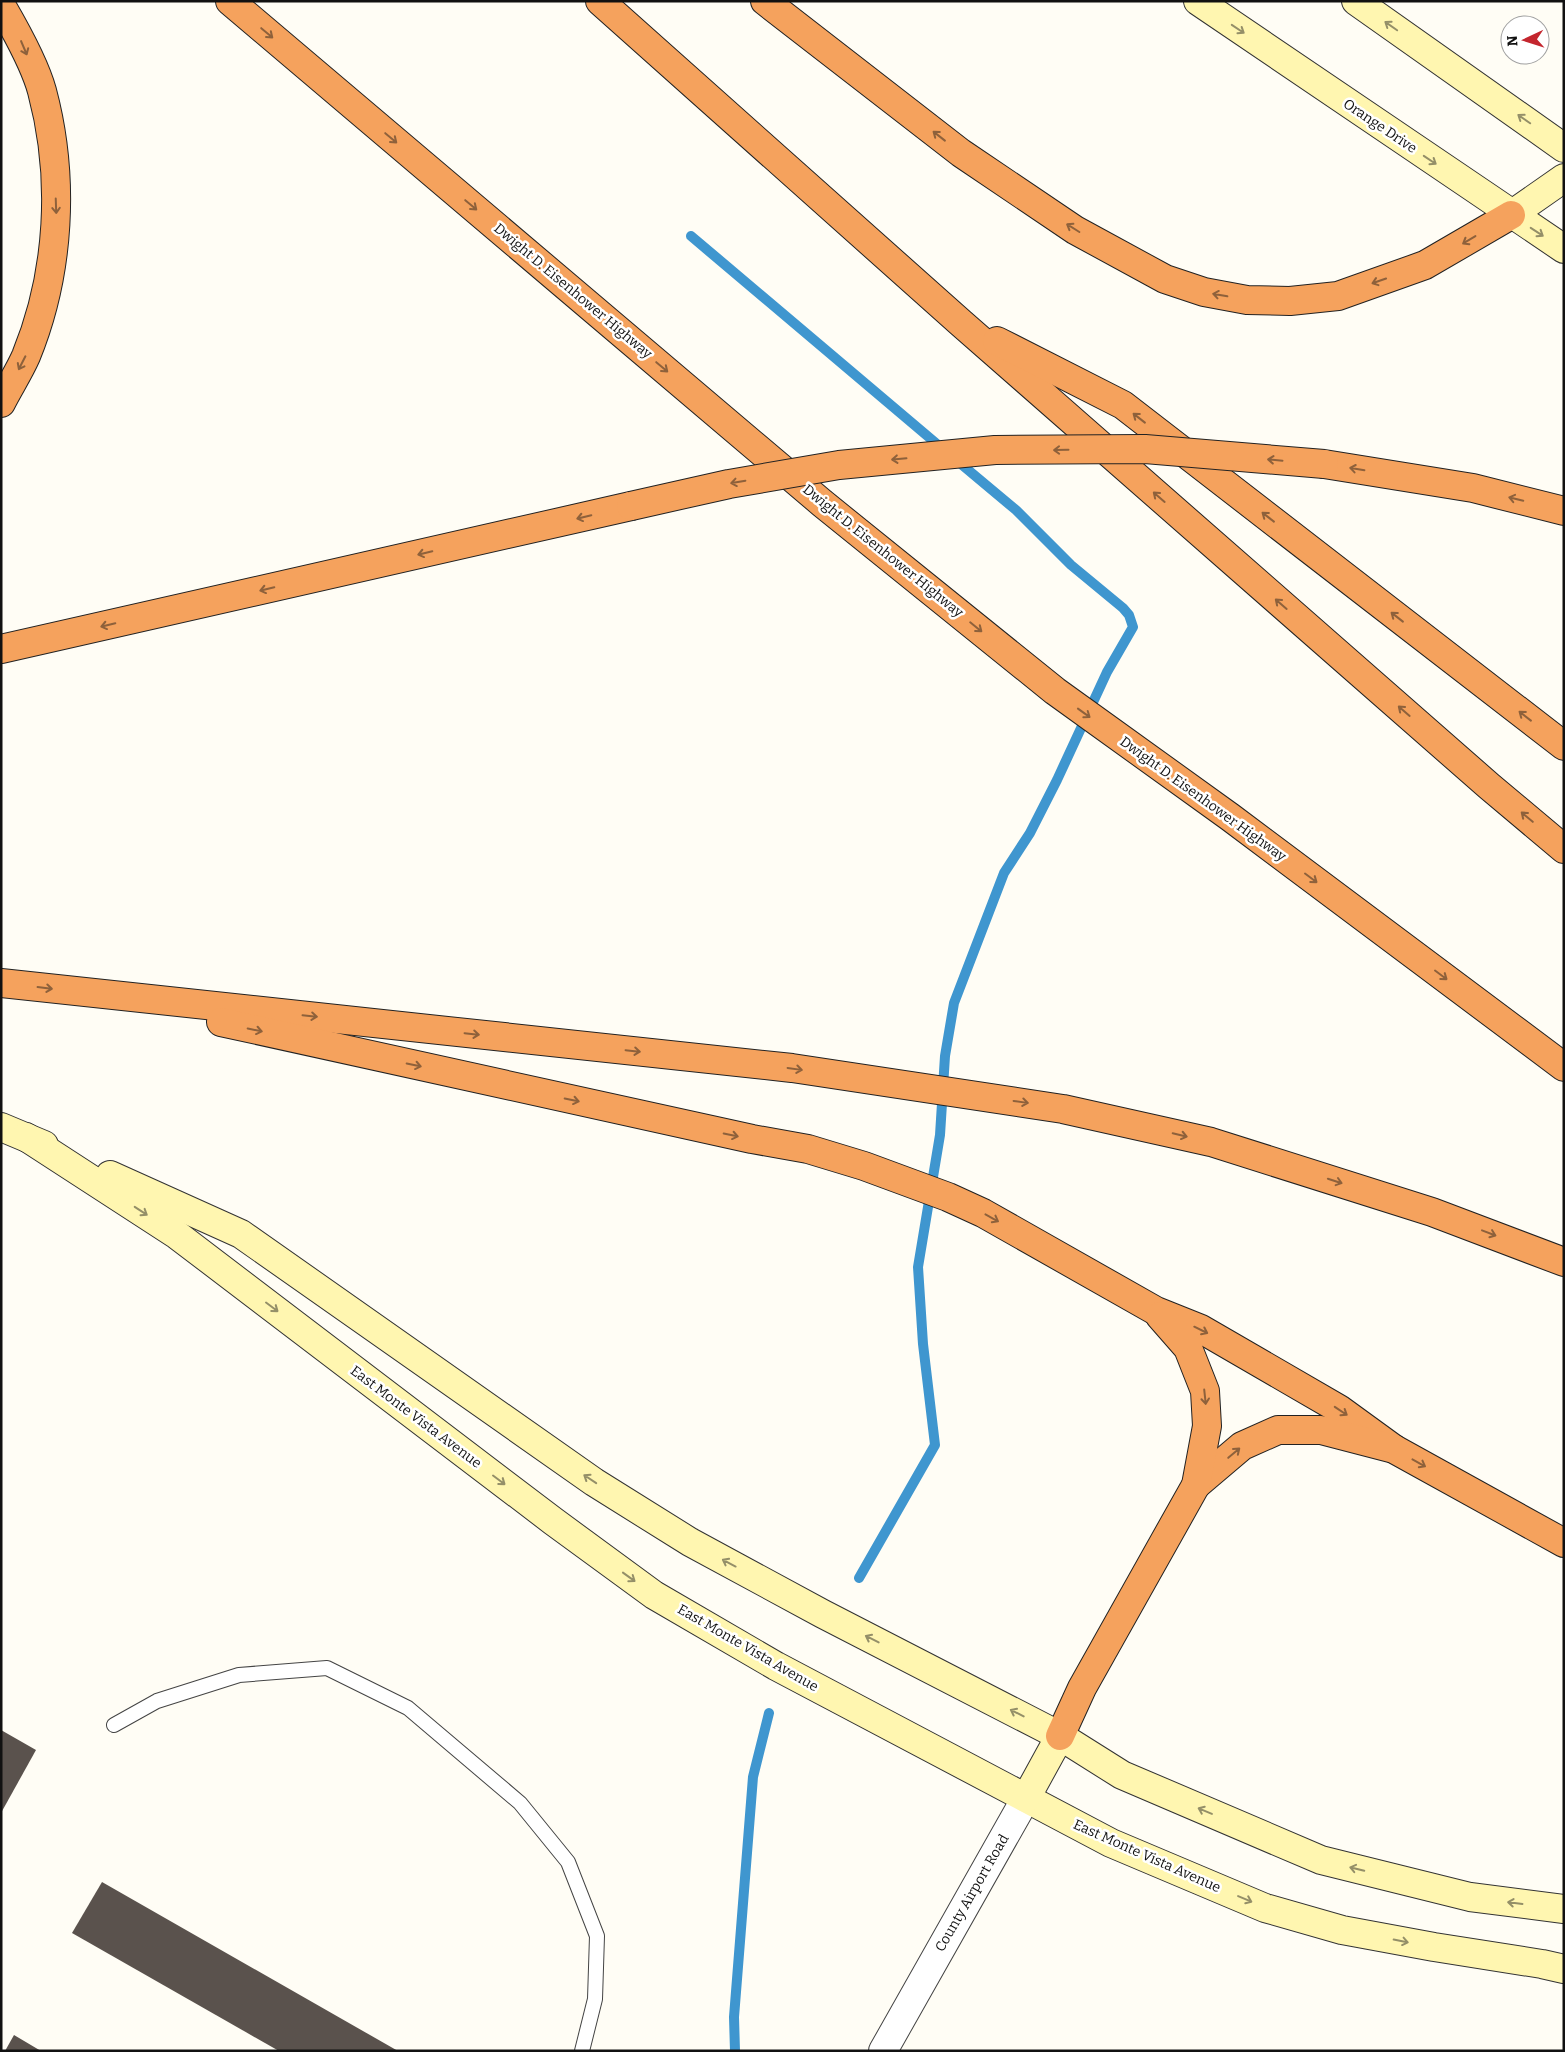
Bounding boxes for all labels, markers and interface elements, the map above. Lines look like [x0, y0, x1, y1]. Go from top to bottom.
north arrow [1500, 15, 1550, 65]
one-way arrow [1384, 21, 1398, 31]
one-way arrow [1231, 24, 1245, 34]
one-way arrow [260, 27, 273, 38]
text: N [1504, 35, 1521, 47]
one-way arrow [19, 40, 29, 55]
street label: Orange Drive [1340, 95, 1420, 157]
one-way arrow [1518, 114, 1531, 125]
one-way arrow [932, 131, 946, 141]
one-way arrow [384, 132, 397, 143]
one-way arrow [1423, 155, 1437, 165]
one-way arrow [51, 198, 61, 214]
one-way arrow [464, 200, 477, 211]
street label: Dwight D. Eisenhower Highway [490, 220, 656, 363]
one-way arrow [1066, 223, 1080, 234]
one-way arrow [1530, 227, 1544, 237]
one-way arrow [1462, 235, 1476, 245]
one-way arrow [1372, 277, 1388, 286]
one-way arrow [1212, 290, 1228, 299]
one-way arrow [17, 356, 27, 371]
one-way arrow [655, 361, 668, 372]
one-way arrow [1133, 412, 1146, 423]
one-way arrow [1053, 445, 1069, 454]
one-way arrow [891, 455, 907, 464]
one-way arrow [1267, 455, 1283, 465]
one-way arrow [1349, 464, 1365, 474]
one-way arrow [730, 478, 746, 488]
street label: Dwight D. Eisenhower Highway [799, 481, 967, 621]
one-way arrow [1153, 491, 1166, 503]
one-way arrow [1509, 494, 1525, 503]
one-way arrow [1262, 512, 1275, 523]
one-way arrow [576, 513, 592, 522]
one-way arrow [418, 549, 434, 558]
one-way arrow [259, 585, 275, 594]
one-way arrow [1275, 598, 1288, 610]
one-way arrow [1391, 611, 1404, 622]
one-way arrow [101, 621, 117, 630]
one-way arrow [969, 621, 982, 632]
one-way arrow [1397, 705, 1410, 717]
one-way arrow [1077, 708, 1091, 718]
one-way arrow [1518, 711, 1532, 721]
street label: Dwight D. Eisenhower Highway [1117, 733, 1290, 865]
one-way arrow [1520, 812, 1533, 823]
one-way arrow [1304, 872, 1317, 883]
one-way arrow [1434, 970, 1448, 980]
one-way arrow [36, 983, 52, 993]
one-way arrow [302, 1012, 318, 1021]
one-way arrow [247, 1025, 263, 1035]
one-way arrow [464, 1029, 480, 1039]
one-way arrow [625, 1046, 641, 1056]
one-way arrow [405, 1061, 421, 1070]
one-way arrow [787, 1064, 803, 1074]
one-way arrow [564, 1096, 580, 1105]
one-way arrow [1012, 1098, 1028, 1108]
one-way arrow [723, 1130, 739, 1140]
one-way arrow [1171, 1130, 1187, 1140]
one-way arrow [1327, 1177, 1343, 1186]
one-way arrow [133, 1207, 147, 1217]
one-way arrow [985, 1214, 999, 1224]
one-way arrow [1481, 1229, 1496, 1239]
one-way arrow [265, 1302, 279, 1312]
one-way arrow [1193, 1325, 1208, 1335]
street label: East Monte Vista Avenue [347, 1362, 485, 1472]
one-way arrow [1200, 1389, 1210, 1405]
one-way arrow [1334, 1406, 1348, 1416]
one-way arrow [1227, 1448, 1240, 1459]
one-way arrow [1411, 1458, 1426, 1468]
one-way arrow [492, 1474, 505, 1485]
one-way arrow [583, 1474, 597, 1484]
one-way arrow [722, 1557, 736, 1567]
one-way arrow [622, 1572, 636, 1582]
street label: East Monte Vista Avenue [675, 1601, 821, 1695]
one-way arrow [865, 1634, 880, 1643]
one-way arrow [1009, 1708, 1024, 1718]
one-way arrow [1198, 1806, 1213, 1816]
street label: East Monte Vista Avenue [1071, 1816, 1223, 1896]
street label: County Airport Road [931, 1831, 1013, 1955]
one-way arrow [1349, 1864, 1365, 1873]
one-way arrow [1236, 1895, 1252, 1904]
one-way arrow [1508, 1898, 1524, 1908]
one-way arrow [1393, 1937, 1409, 1946]

